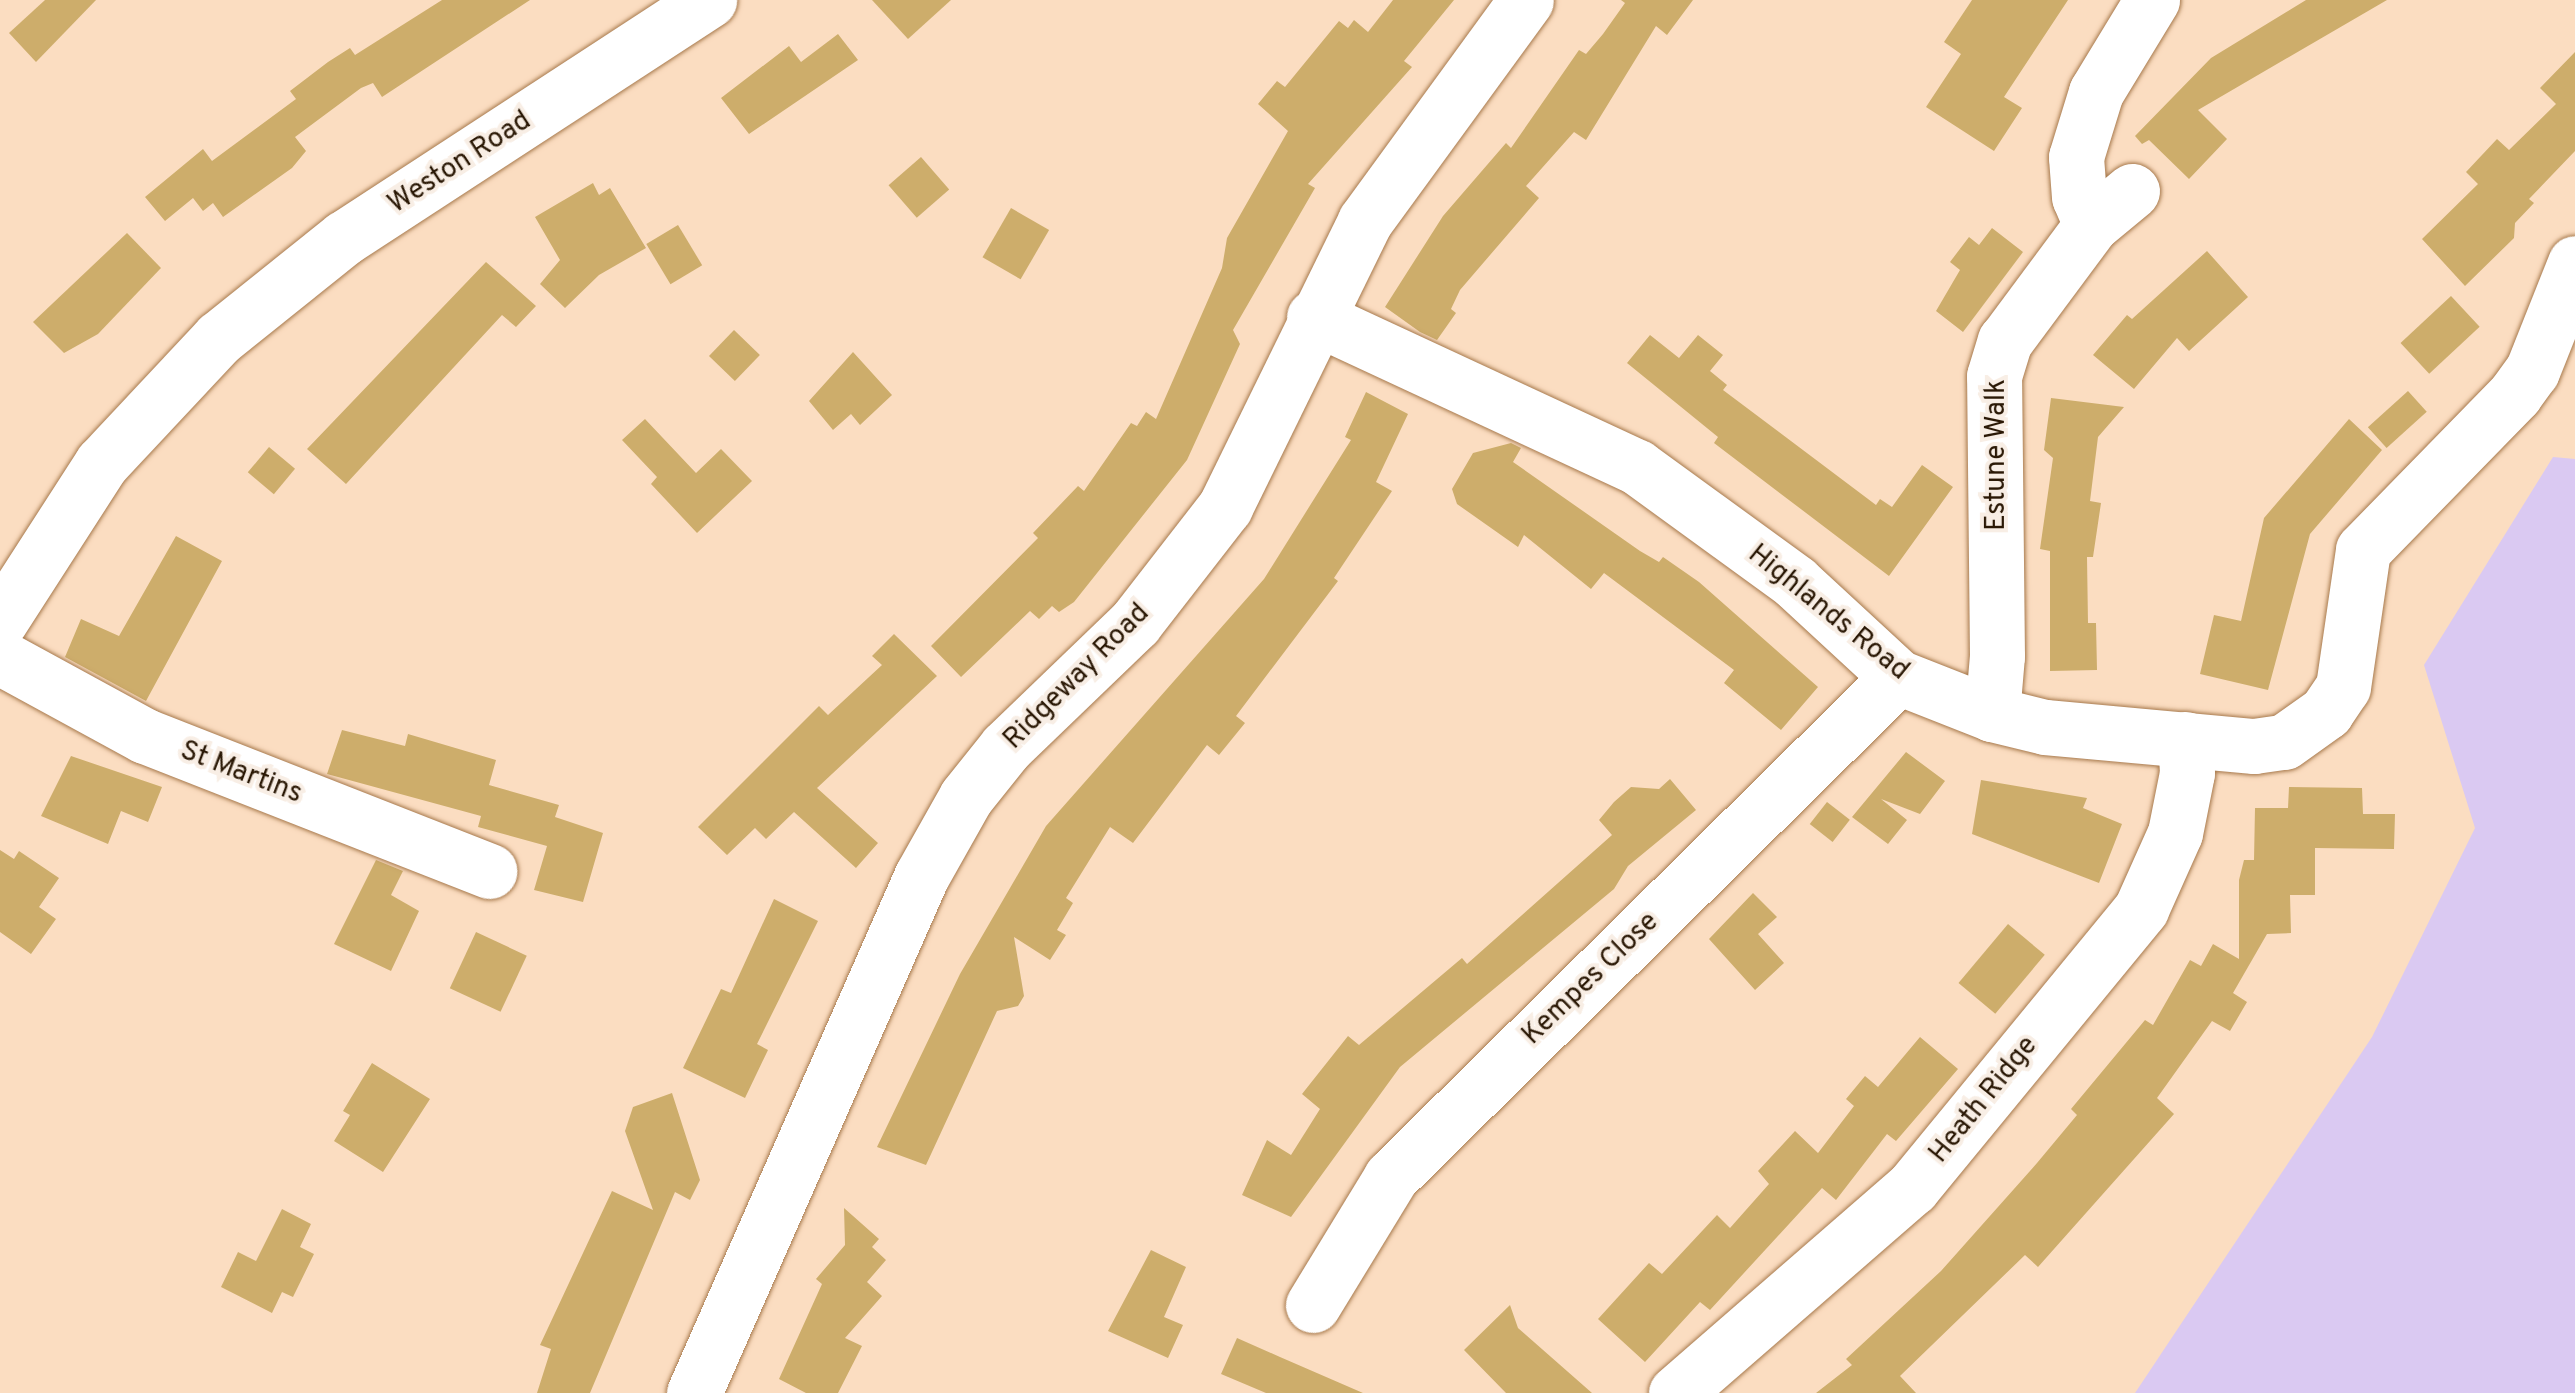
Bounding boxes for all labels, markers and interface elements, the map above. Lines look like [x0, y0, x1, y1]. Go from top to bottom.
street label: Weston Road [382, 104, 538, 222]
street label: Estune Walk [1980, 379, 2014, 531]
street label: Highlands Road [1741, 538, 1915, 688]
street label: Ridgeway Road [997, 597, 1157, 757]
street label: St Martins [175, 734, 307, 812]
street label: Kempes Close [1516, 906, 1666, 1052]
street label: Heath Ridge [1923, 1030, 2045, 1170]

